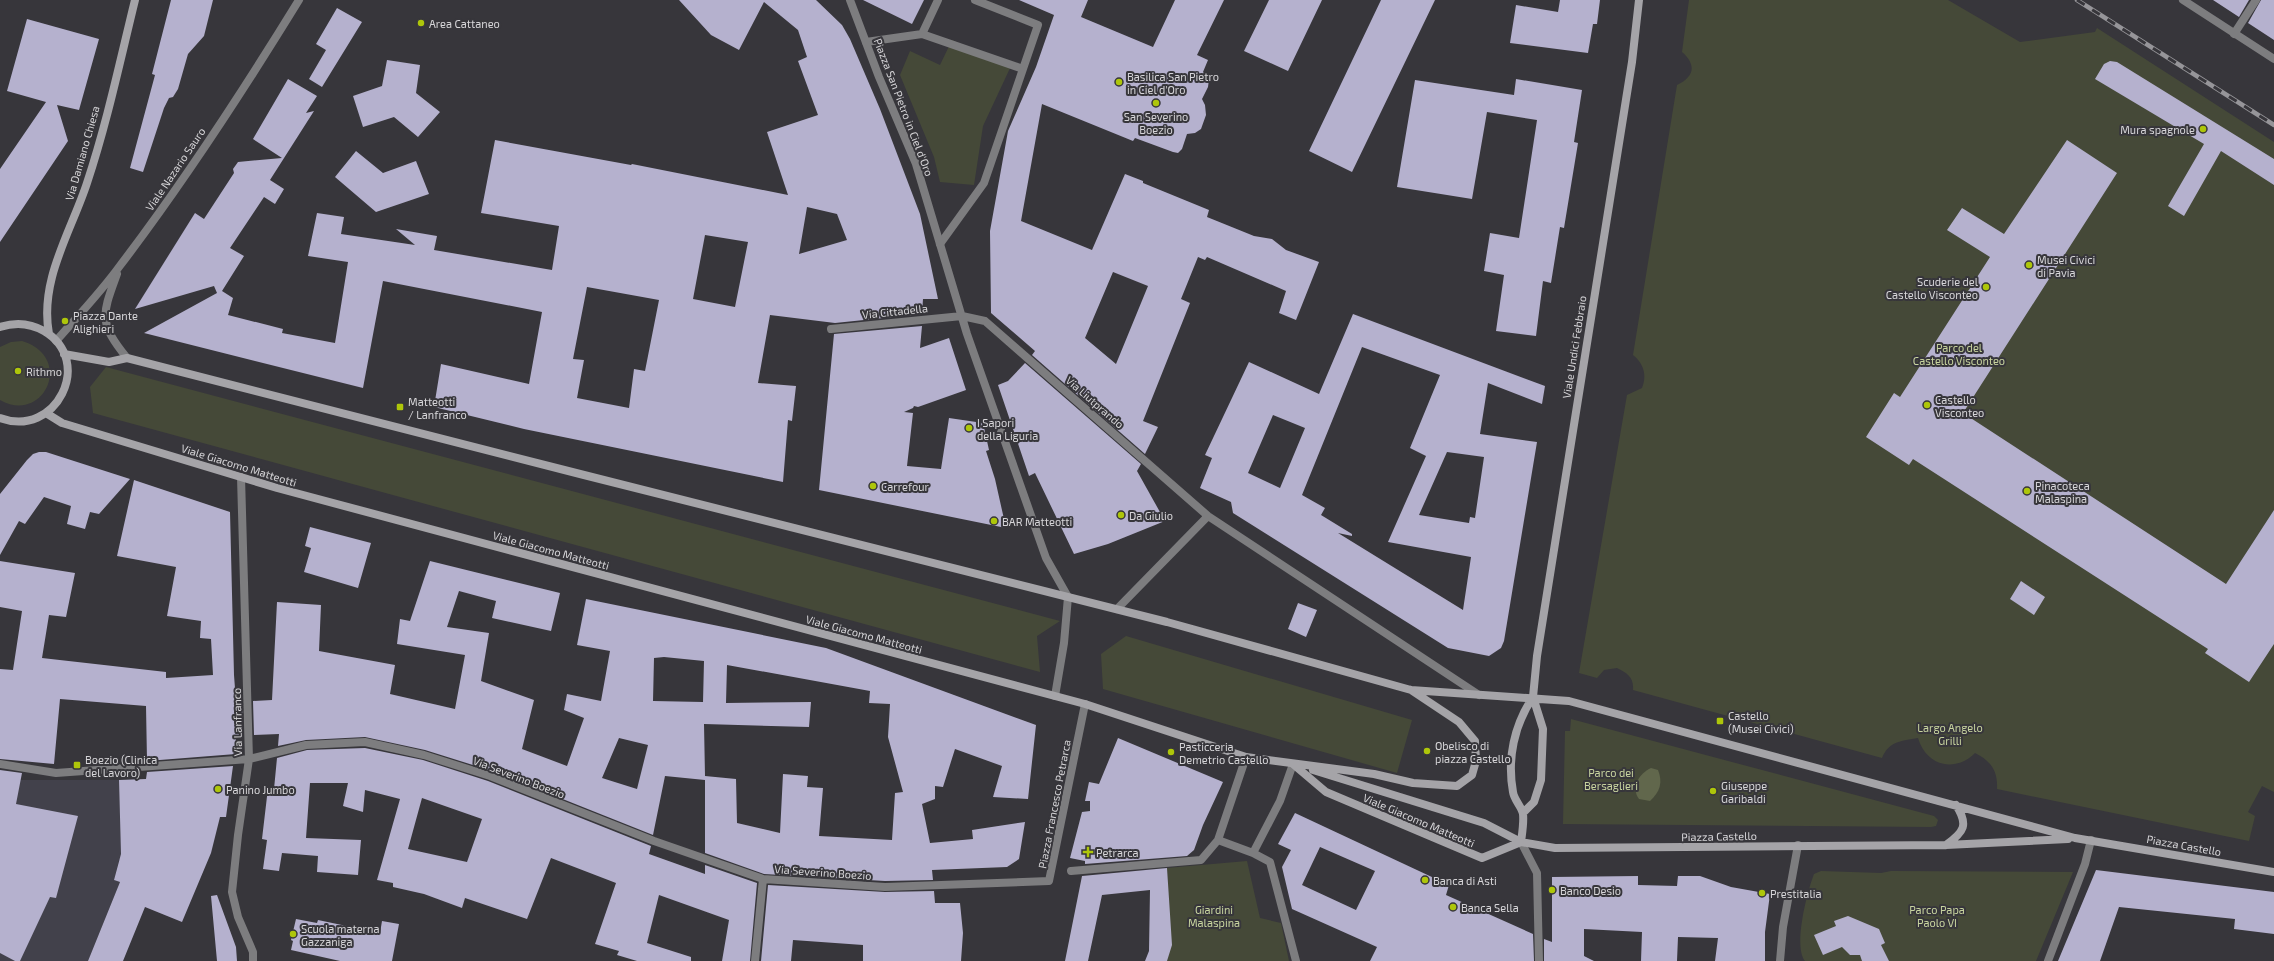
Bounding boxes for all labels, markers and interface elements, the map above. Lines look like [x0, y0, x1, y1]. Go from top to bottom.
place label: Area Cattaneo [429, 17, 500, 30]
marker: Area Cattaneo [416, 18, 426, 28]
street label: Piazza San Pietro in Ciel d'Oro [872, 36, 936, 178]
place label: Basilica San Pietro in Ciel d'Oro [1127, 70, 1219, 96]
marker: Basilica San Pietro in Ciel d'Oro [1114, 77, 1124, 87]
marker: San Severino Boezio [1151, 98, 1161, 108]
street label: Via Damiano Chiesa [62, 104, 102, 202]
place label: San Severino Boezio [1124, 110, 1188, 136]
place label: Mura spagnole [2120, 123, 2195, 136]
marker: Mura spagnole [2198, 124, 2208, 134]
street label: Viale Nazario Sauro [142, 125, 208, 213]
place label: Musei Civici di Pavia [2037, 253, 2095, 279]
marker: Musei Civici di Pavia [2024, 260, 2034, 270]
place label: Scuderie del Castello Visconteo [1886, 275, 1979, 301]
marker: Scuderie del Castello Visconteo [1981, 282, 1991, 292]
street label: Viale Undici Febbraio [1559, 295, 1589, 399]
street label: Via Cittadella [861, 301, 929, 321]
place label: Piazza Dante Alighieri [73, 309, 138, 335]
marker: Piazza Dante Alighieri [60, 316, 70, 326]
park label: Parco del Castello Visconteo [1913, 341, 2005, 367]
place label: Rithmo [26, 365, 62, 378]
marker: Rithmo [13, 366, 23, 376]
street label: Via Liutprando [1063, 373, 1127, 431]
place label: Castello Visconteo [1935, 393, 1984, 419]
place label: Matteotti / Lanfranco [408, 395, 467, 421]
marker: Castello Visconteo [1922, 400, 1932, 410]
marker: Matteotti / Lanfranco [395, 402, 405, 412]
place label: I Sapori della Liguria [977, 416, 1038, 442]
marker: I Sapori della Liguria [964, 423, 974, 433]
street label: Viale Giacomo Matteotti [180, 441, 298, 489]
place label: Pinacoteca Malaspina [2035, 479, 2090, 505]
place label: Carrefour [881, 480, 930, 493]
marker: Carrefour [868, 481, 878, 491]
marker: Pinacoteca Malaspina [2022, 486, 2032, 496]
place label: Da Giulio [1129, 509, 1173, 522]
marker: Da Giulio [1116, 510, 1126, 520]
place label: BAR Matteotti [1002, 515, 1072, 528]
marker: BAR Matteotti [989, 516, 999, 526]
street label: Viale Giacomo Matteotti [491, 528, 611, 572]
street label: Viale Giacomo Matteotti [804, 612, 924, 656]
street label: Via Lanfranco [230, 688, 244, 756]
place label: Castello (Musei Civici) [1728, 709, 1794, 735]
marker: Castello (Musei Civici) [1715, 716, 1725, 726]
park label: Largo Angelo Grilli [1917, 721, 1983, 747]
street label: Piazza Francesco Petrarca [1035, 738, 1073, 870]
place label: Obelisco di piazza Castello [1435, 739, 1511, 765]
place label: Pasticceria Demetrio Castello [1179, 740, 1269, 766]
marker: Obelisco di piazza Castello [1422, 746, 1432, 756]
marker: Pasticceria Demetrio Castello [1166, 747, 1176, 757]
place label: Boezio (Clinica del Lavoro) [85, 753, 157, 779]
street label: Via Severino Boezio [471, 753, 567, 801]
marker: Boezio (Clinica del Lavoro) [72, 760, 82, 770]
park label: Parco dei Bersaglieri [1584, 766, 1638, 792]
place label: Giuseppe Garibaldi [1721, 779, 1767, 805]
place label: Panino Jumbo [226, 783, 295, 796]
marker: Panino Jumbo [213, 784, 223, 794]
marker: Giuseppe Garibaldi [1708, 786, 1718, 796]
street label: Viale Giacomo Matteotti [1361, 791, 1477, 849]
street label: Piazza Castello [1681, 829, 1757, 843]
street label: Piazza Castello [2146, 832, 2222, 858]
place label: Petrarca [1096, 846, 1139, 859]
marker: Petrarca [1083, 847, 1093, 857]
street label: Via Severino Boezio [774, 862, 872, 882]
place label: Banca di Asti [1433, 874, 1497, 887]
marker: Banca di Asti [1420, 875, 1430, 885]
place label: Banco Desio [1560, 884, 1621, 897]
marker: Banco Desio [1547, 885, 1557, 895]
place label: Prestitalia [1770, 887, 1821, 900]
marker: Prestitalia [1757, 888, 1767, 898]
place label: Banca Sella [1461, 901, 1519, 914]
marker: Banca Sella [1448, 902, 1458, 912]
park label: Giardini Malaspina [1188, 903, 1240, 929]
park label: Parco Papa Paolo VI [1909, 903, 1965, 929]
place label: Scuola materna Gazzaniga [301, 922, 379, 948]
marker: Scuola materna Gazzaniga [288, 929, 298, 939]

